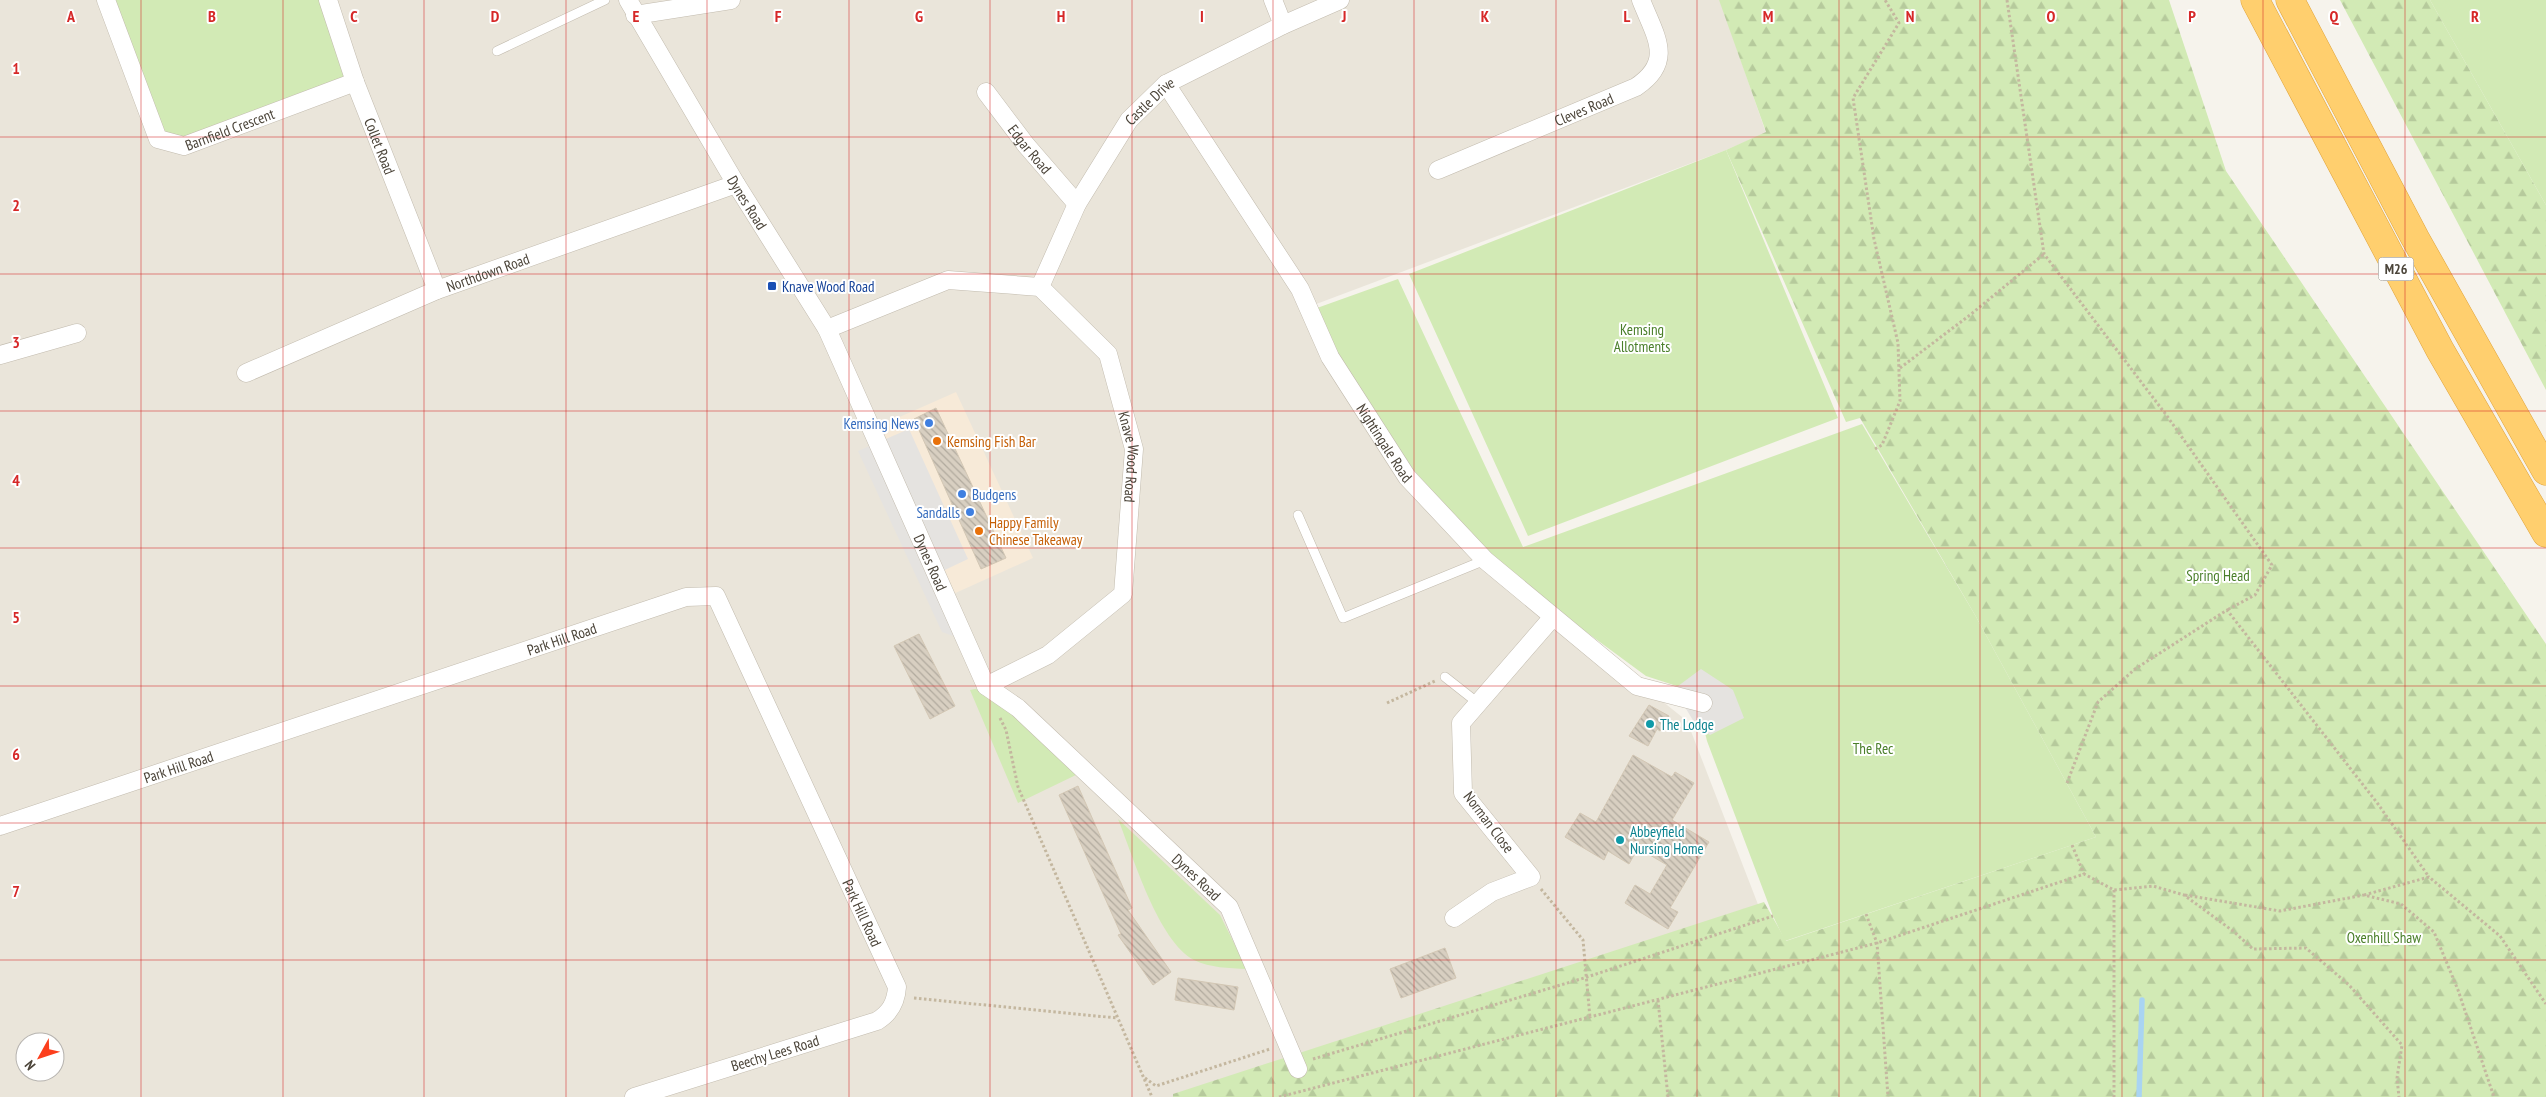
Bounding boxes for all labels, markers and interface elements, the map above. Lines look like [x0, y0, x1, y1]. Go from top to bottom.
text: A [66, 6, 76, 26]
text: B [208, 6, 216, 26]
text: C [350, 6, 358, 26]
text: D [491, 6, 500, 26]
text: E [633, 6, 640, 26]
text: F [775, 6, 782, 26]
text: G [915, 6, 923, 26]
text: H [1057, 6, 1065, 26]
text: I [1200, 6, 1204, 26]
text: J [1341, 6, 1346, 26]
text: K [1481, 6, 1490, 26]
text: L [1624, 6, 1631, 26]
text: M [1763, 6, 1773, 26]
text: N [1906, 6, 1914, 26]
text: O [2047, 6, 2056, 26]
text: P [2188, 6, 2196, 26]
text: Q [2330, 6, 2340, 26]
text: R [2471, 6, 2479, 26]
text: 1 [12, 58, 20, 78]
street label: Castle Drive [1120, 72, 1177, 129]
street label: Cleves Road [1551, 88, 1616, 130]
street label: Barnfield Crescent [182, 104, 277, 154]
street label: Collet Road [361, 115, 400, 177]
street label: Edgar Road [1004, 120, 1056, 178]
street label: Dynes Road [724, 172, 772, 233]
text: 2 [12, 195, 20, 215]
street label: Northdown Road [444, 249, 532, 296]
road number: M26 [2378, 258, 2414, 280]
place label: Knave Wood Road [782, 277, 874, 296]
marker: Knave Wood Road [766, 280, 778, 292]
park label: Kemsing Allotments [1614, 320, 1670, 356]
text: 3 [12, 332, 20, 352]
street label: Nightingale Road [1353, 400, 1417, 486]
street label: Knave Wood Road [1115, 409, 1144, 503]
place label: Kemsing News [844, 414, 919, 433]
marker: Kemsing News [923, 417, 935, 429]
place label: Kemsing Fish Bar [947, 432, 1037, 451]
marker: Kemsing Fish Bar [931, 435, 943, 447]
text: 4 [12, 470, 20, 490]
place label: Budgens [972, 485, 1016, 504]
marker: Budgens [956, 488, 968, 500]
place label: Sandalls [916, 503, 960, 522]
marker: Sandalls [964, 506, 976, 518]
place label: Happy Family Chinese Takeaway [989, 513, 1083, 549]
marker: Happy Family Chinese Takeaway [973, 525, 985, 537]
street label: Dynes Road [910, 531, 952, 594]
park label: Spring Head [2186, 566, 2250, 585]
text: 5 [12, 607, 20, 627]
street label: Park Hill Road [524, 618, 599, 659]
place label: The Lodge [1660, 715, 1714, 734]
marker: The Lodge [1644, 718, 1656, 730]
park label: The Rec [1853, 739, 1894, 758]
text: 6 [12, 744, 20, 764]
street label: Park Hill Road [141, 746, 216, 787]
street label: Norman Close [1460, 787, 1518, 857]
place label: Abbeyfield Nursing Home [1630, 822, 1704, 858]
marker: Abbeyfield Nursing Home [1614, 834, 1626, 846]
street label: Dynes Road [1168, 849, 1225, 904]
street label: Park Hill Road [839, 876, 886, 949]
text: 7 [12, 881, 20, 901]
park label: Oxenhill Shaw [2347, 928, 2421, 947]
street label: Beechy Lees Road [729, 1031, 821, 1075]
north arrow [15, 1032, 65, 1082]
text: N [21, 1057, 39, 1074]

